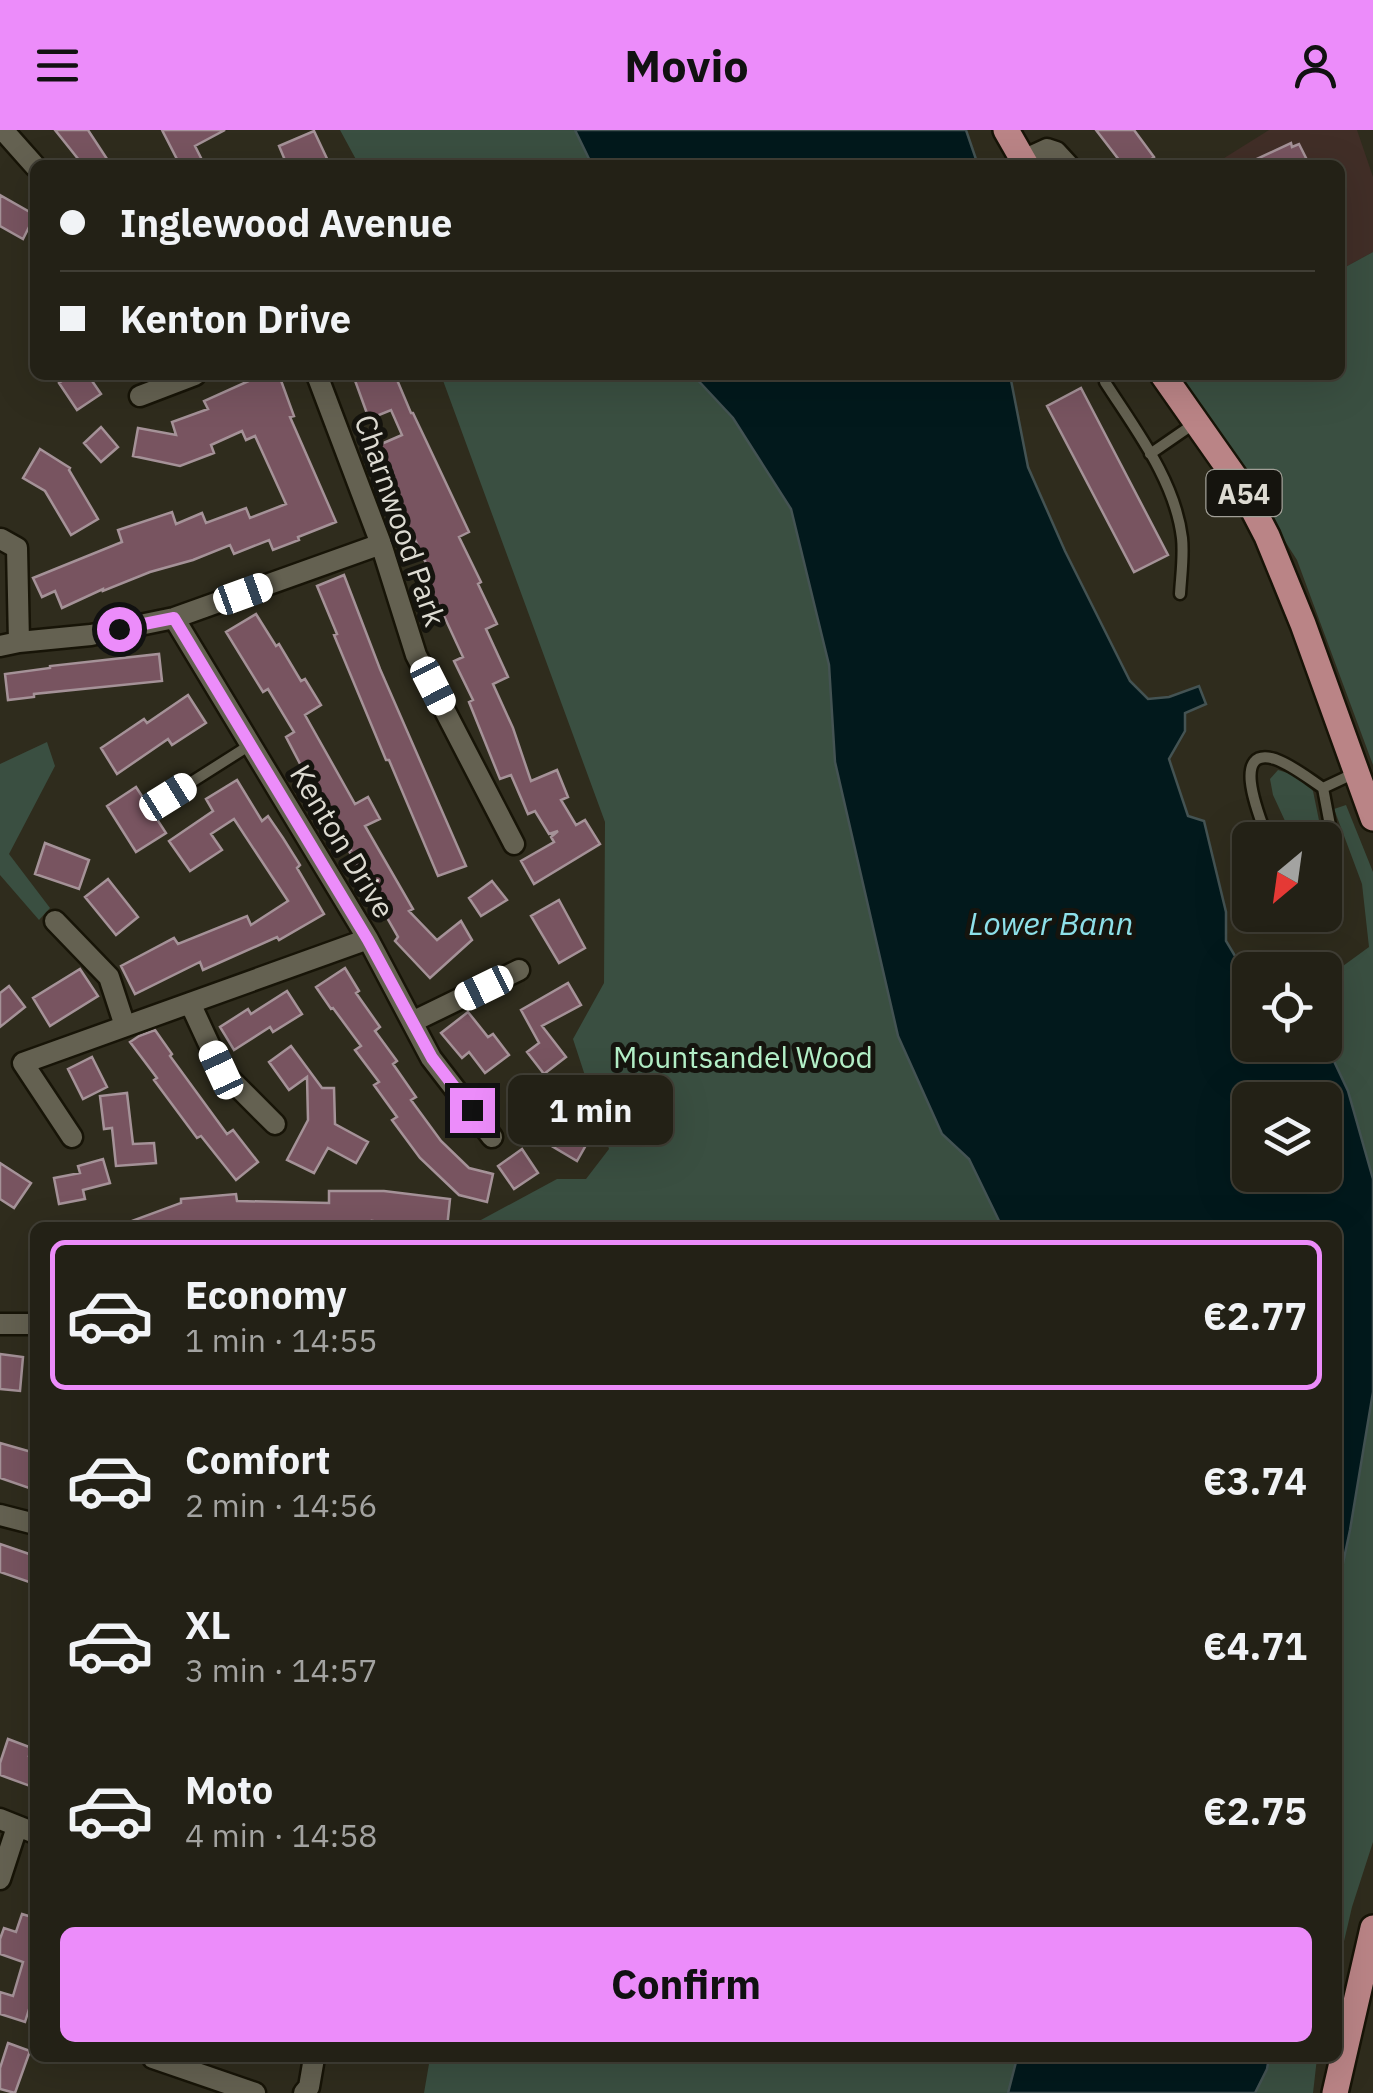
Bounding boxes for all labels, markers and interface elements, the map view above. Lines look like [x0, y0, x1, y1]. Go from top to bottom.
text: Movio [624, 36, 749, 94]
icon: menu [30, 38, 85, 93]
icon: person [1288, 38, 1343, 93]
text: Inglewood Avenue [120, 198, 452, 247]
text: Kenton Drive [120, 294, 351, 343]
street label: Charnwood Park [347, 409, 456, 631]
road number: A54 [1206, 470, 1282, 516]
car [210, 570, 276, 618]
route start [97, 607, 142, 652]
car [406, 652, 460, 720]
street label: Kenton Drive [282, 757, 404, 925]
car [135, 768, 201, 826]
north arrow [1232, 822, 1342, 932]
map controls [1232, 822, 1342, 1192]
water label: Lower Bann [968, 902, 1134, 944]
button: locate [1232, 952, 1342, 1062]
car [450, 961, 518, 1015]
car [195, 1036, 247, 1104]
park label: Mountsandel Wood [613, 1037, 873, 1076]
callout: 1 min [507, 1075, 672, 1145]
button: layers [1232, 1082, 1342, 1192]
route end [450, 1088, 495, 1133]
text: 1 min [549, 1089, 632, 1131]
icon: car [65, 1270, 155, 1360]
text: Economy [185, 1270, 347, 1319]
text: €2.77 [1203, 1291, 1307, 1340]
text: 1 min · 14:55 [185, 1319, 378, 1361]
icon: car [65, 1435, 155, 1525]
text: Comfort [185, 1435, 330, 1484]
text: €3.74 [1203, 1456, 1307, 1505]
text: 2 min · 14:56 [185, 1484, 378, 1526]
icon: car [65, 1600, 155, 1690]
text: XL [185, 1600, 231, 1649]
text: €4.71 [1203, 1621, 1307, 1670]
text: 3 min · 14:57 [185, 1649, 378, 1691]
icon: car [65, 1765, 155, 1855]
text: Moto [185, 1765, 273, 1814]
text: €2.75 [1203, 1786, 1307, 1835]
text: 4 min · 14:58 [185, 1814, 378, 1856]
button: Confirm [60, 1927, 1312, 2042]

